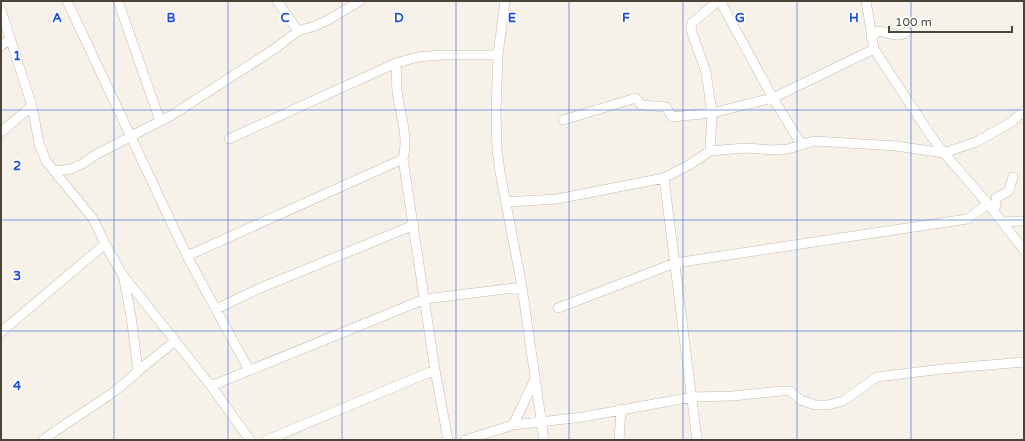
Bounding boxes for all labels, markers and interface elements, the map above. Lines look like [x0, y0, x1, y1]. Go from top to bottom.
scale bar [889, 8, 1012, 34]
text: A [52, 10, 62, 26]
text: B [166, 10, 176, 26]
text: C [280, 10, 290, 26]
text: D [394, 10, 404, 26]
text: E [508, 10, 516, 26]
text: F [622, 10, 630, 26]
text: G [735, 10, 745, 26]
text: H [849, 10, 859, 26]
text: 100 m [895, 15, 932, 29]
text: 1 [13, 48, 21, 64]
text: 2 [13, 158, 21, 174]
text: 3 [13, 268, 21, 284]
text: 4 [13, 378, 22, 394]

